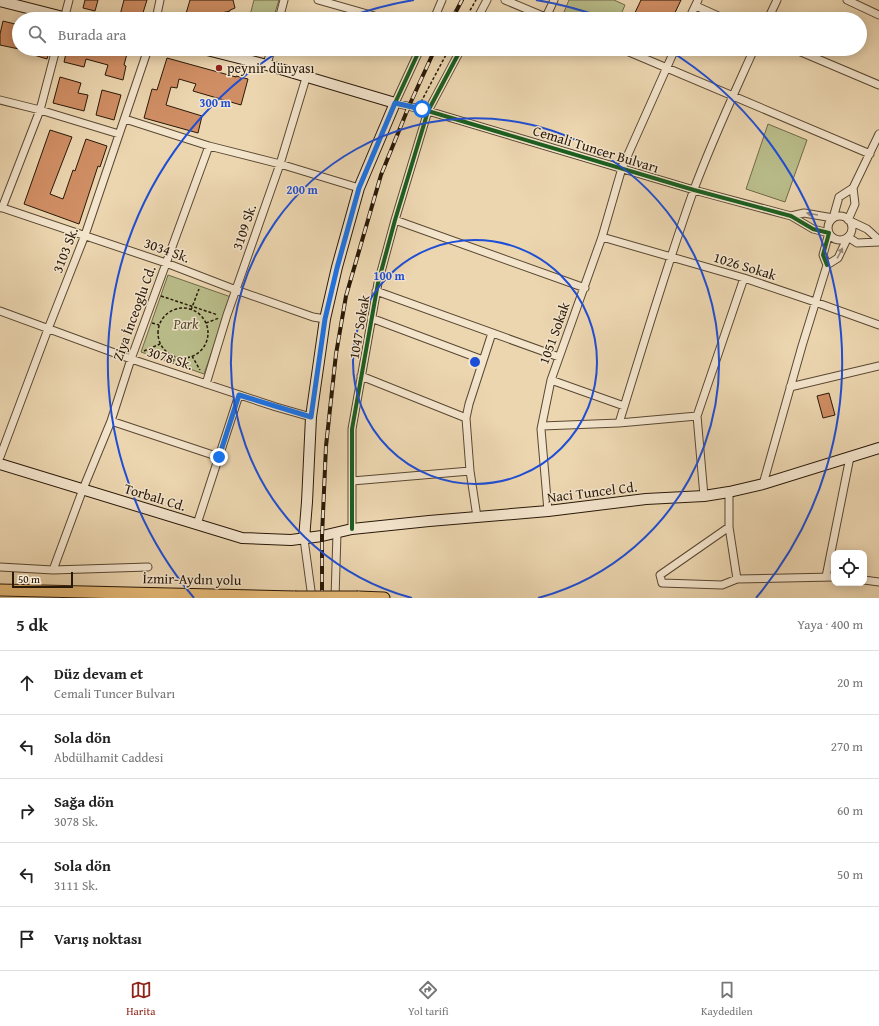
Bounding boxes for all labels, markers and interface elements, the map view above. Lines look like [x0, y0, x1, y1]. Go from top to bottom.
search box [12, 12, 867, 56]
icon: search [26, 23, 48, 45]
text: Burada ara [58, 24, 126, 45]
place label: peynir dünyası [227, 58, 315, 78]
marker: peynir dünyası [214, 63, 224, 73]
text: 300 m [199, 94, 232, 111]
route start [413, 100, 431, 118]
street label: Cemali Tuncer Bulvarı [531, 120, 661, 178]
text: 200 m [286, 181, 319, 198]
street label: 3109 Sk. [227, 201, 261, 253]
one-way arrow [806, 211, 818, 217]
street label: 3103 Sk. [47, 224, 83, 276]
street label: 3034 Sk. [141, 232, 193, 268]
street label: 1026 Sokak [711, 247, 780, 285]
one-way arrow [837, 247, 843, 259]
street label: Ziya İnceoglu Cd. [108, 263, 160, 363]
text: 100 m [373, 267, 406, 284]
street label: 1047 Sokak [344, 292, 375, 361]
street label: 1051 Sokak [534, 298, 575, 367]
park label: Park [173, 314, 199, 334]
street label: 3078 Sk. [144, 341, 196, 375]
centre of rings [468, 355, 482, 369]
route end [210, 448, 228, 466]
street label: Naci Tuncel Cd. [546, 477, 638, 507]
street label: Torbalı Cd. [122, 478, 188, 516]
map controls [831, 550, 867, 586]
button: locate [831, 550, 867, 586]
street label: İzmir-Aydın yolu [142, 568, 242, 590]
scale bar [12, 570, 73, 589]
text: 50 m [18, 571, 40, 587]
text: 5 dk [16, 612, 48, 637]
text: Yaya · 400 m [797, 615, 863, 634]
text: Düz devam et [54, 663, 143, 684]
icon: ahead [16, 672, 38, 694]
text: 20 m [837, 673, 863, 692]
text: Cemali Tuncer Bulvarı [54, 684, 175, 703]
text: Sola dön [54, 727, 111, 748]
icon: left [16, 736, 38, 758]
text: 270 m [831, 737, 863, 756]
text: Abdülhamit Caddesi [54, 748, 163, 767]
text: Sağa dön [54, 791, 114, 812]
icon: right [16, 800, 38, 822]
text: 60 m [837, 801, 863, 820]
text: 3078 Sk. [54, 812, 98, 831]
text: Sola dön [54, 855, 111, 876]
icon: left [16, 864, 38, 886]
text: 50 m [837, 865, 863, 884]
text: 3111 Sk. [54, 876, 98, 895]
icon: arrive [16, 928, 38, 950]
text: Varış noktası [54, 928, 142, 949]
tab: Harita [126, 979, 156, 1019]
tab: Yol tarifi [408, 979, 449, 1019]
tab: Kaydedilen [701, 979, 753, 1019]

